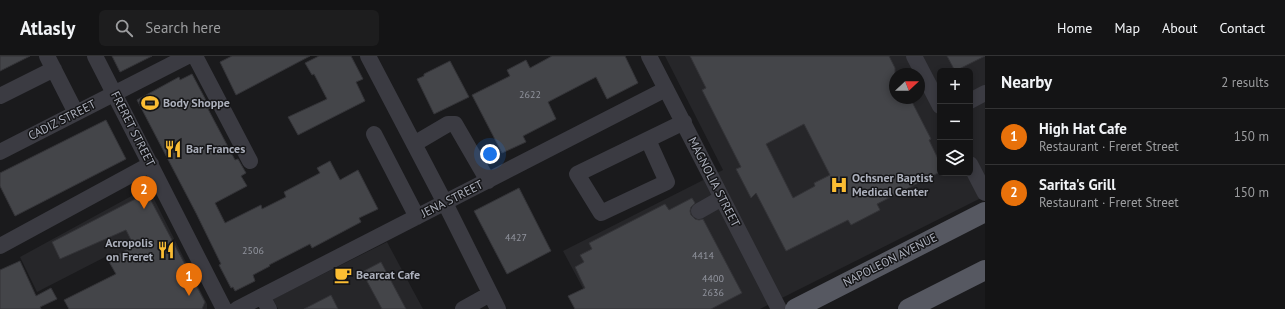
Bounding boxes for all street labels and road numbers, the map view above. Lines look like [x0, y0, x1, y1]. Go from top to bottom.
street label: FRERET STREET [108, 89, 159, 169]
street label: CADIZ STREET [25, 96, 98, 143]
street label: MAGNOLIA STREET [685, 134, 744, 230]
street label: JENA STREET [417, 176, 486, 221]
street label: NAPOLEON AVENUE [840, 229, 939, 290]

